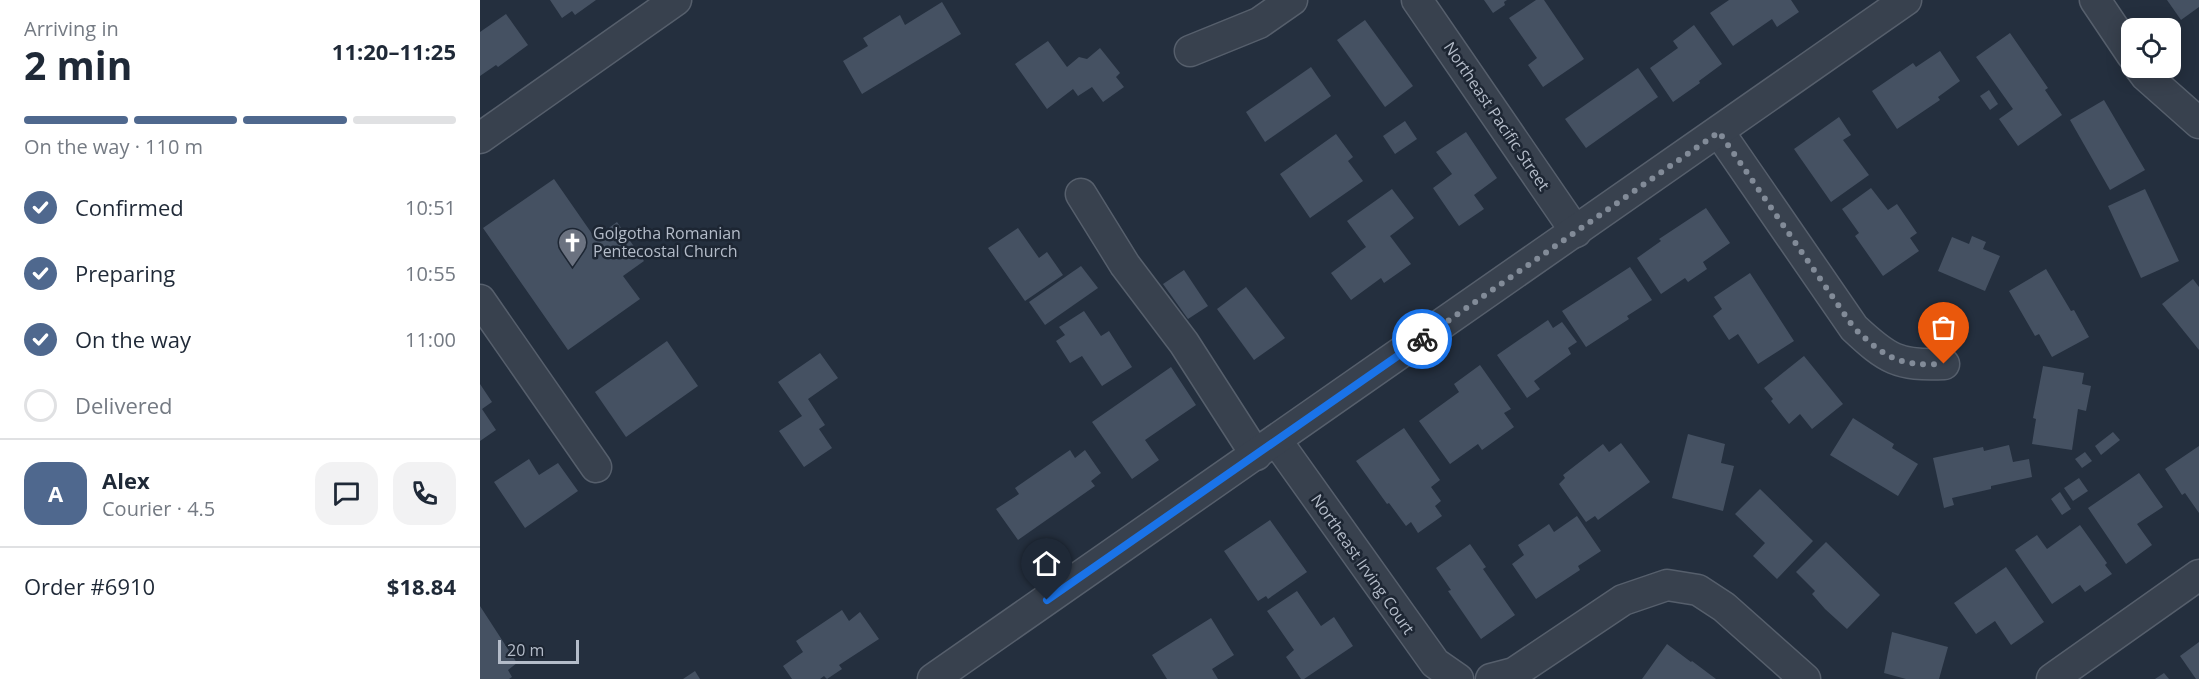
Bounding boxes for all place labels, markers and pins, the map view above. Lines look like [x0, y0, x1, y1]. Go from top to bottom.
place label: Golgotha Romanian Pentecostal Church [593, 222, 741, 262]
church icon: Golgotha Romanian Pentecostal Church [556, 226, 588, 268]
pin [1918, 302, 1969, 364]
pin [1021, 538, 1072, 600]

